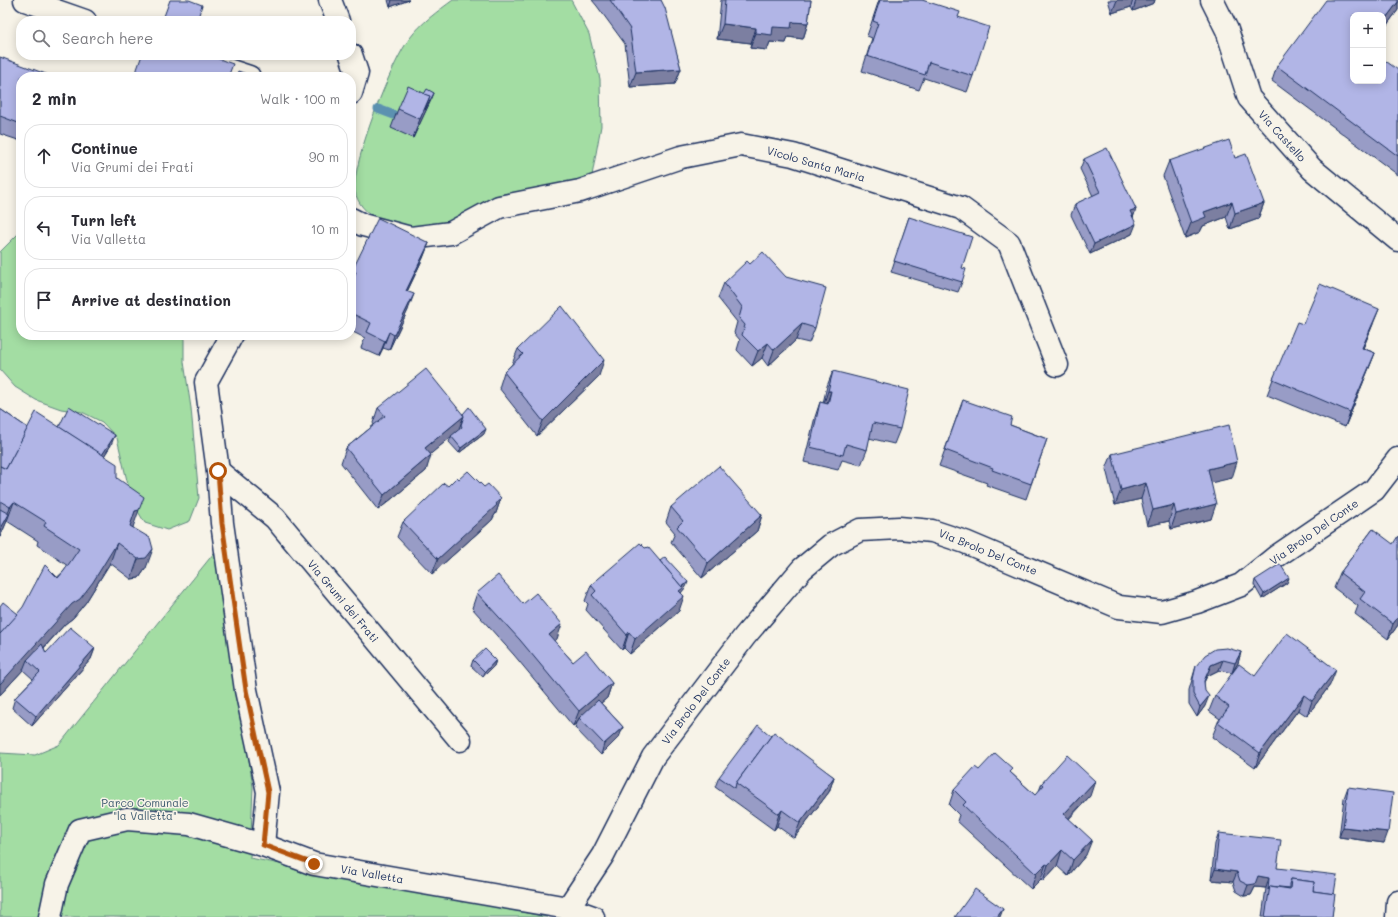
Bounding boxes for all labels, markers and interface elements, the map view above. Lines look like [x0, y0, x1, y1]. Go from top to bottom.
map controls [1350, 12, 1386, 84]
button: + [1350, 12, 1386, 48]
search box [16, 16, 356, 60]
icon: search [30, 27, 52, 49]
text: Search here [62, 28, 153, 48]
button: − [1350, 48, 1386, 84]
text: 2 min [32, 87, 77, 109]
text: Walk · 100 m [260, 90, 340, 107]
street label: Via Castello [1255, 107, 1310, 165]
text: Continue [71, 138, 138, 158]
street label: Vicolo Santa Maria [765, 142, 867, 185]
icon: ahead [33, 145, 55, 167]
text: 90 m [309, 148, 339, 165]
text: Via Grumi dei Frati [71, 158, 193, 175]
text: Turn left [71, 210, 136, 230]
icon: left [33, 217, 55, 239]
text: 10 m [311, 220, 339, 237]
text: Via Valletta [71, 230, 146, 247]
icon: arrive [33, 289, 55, 311]
text: Arrive at destination [71, 290, 231, 310]
route start [209, 462, 227, 480]
street label: Via Brolo Del Conte [1266, 495, 1361, 568]
street label: Via Brolo Del Conte [937, 525, 1040, 578]
street label: Via Grumi dei Frati [304, 556, 382, 645]
street label: Via Brolo Del Conte [658, 654, 733, 747]
park label: Parco Comunale "la Valletta" [101, 795, 189, 823]
route end [305, 855, 323, 873]
street label: Via Valletta [339, 861, 405, 886]

